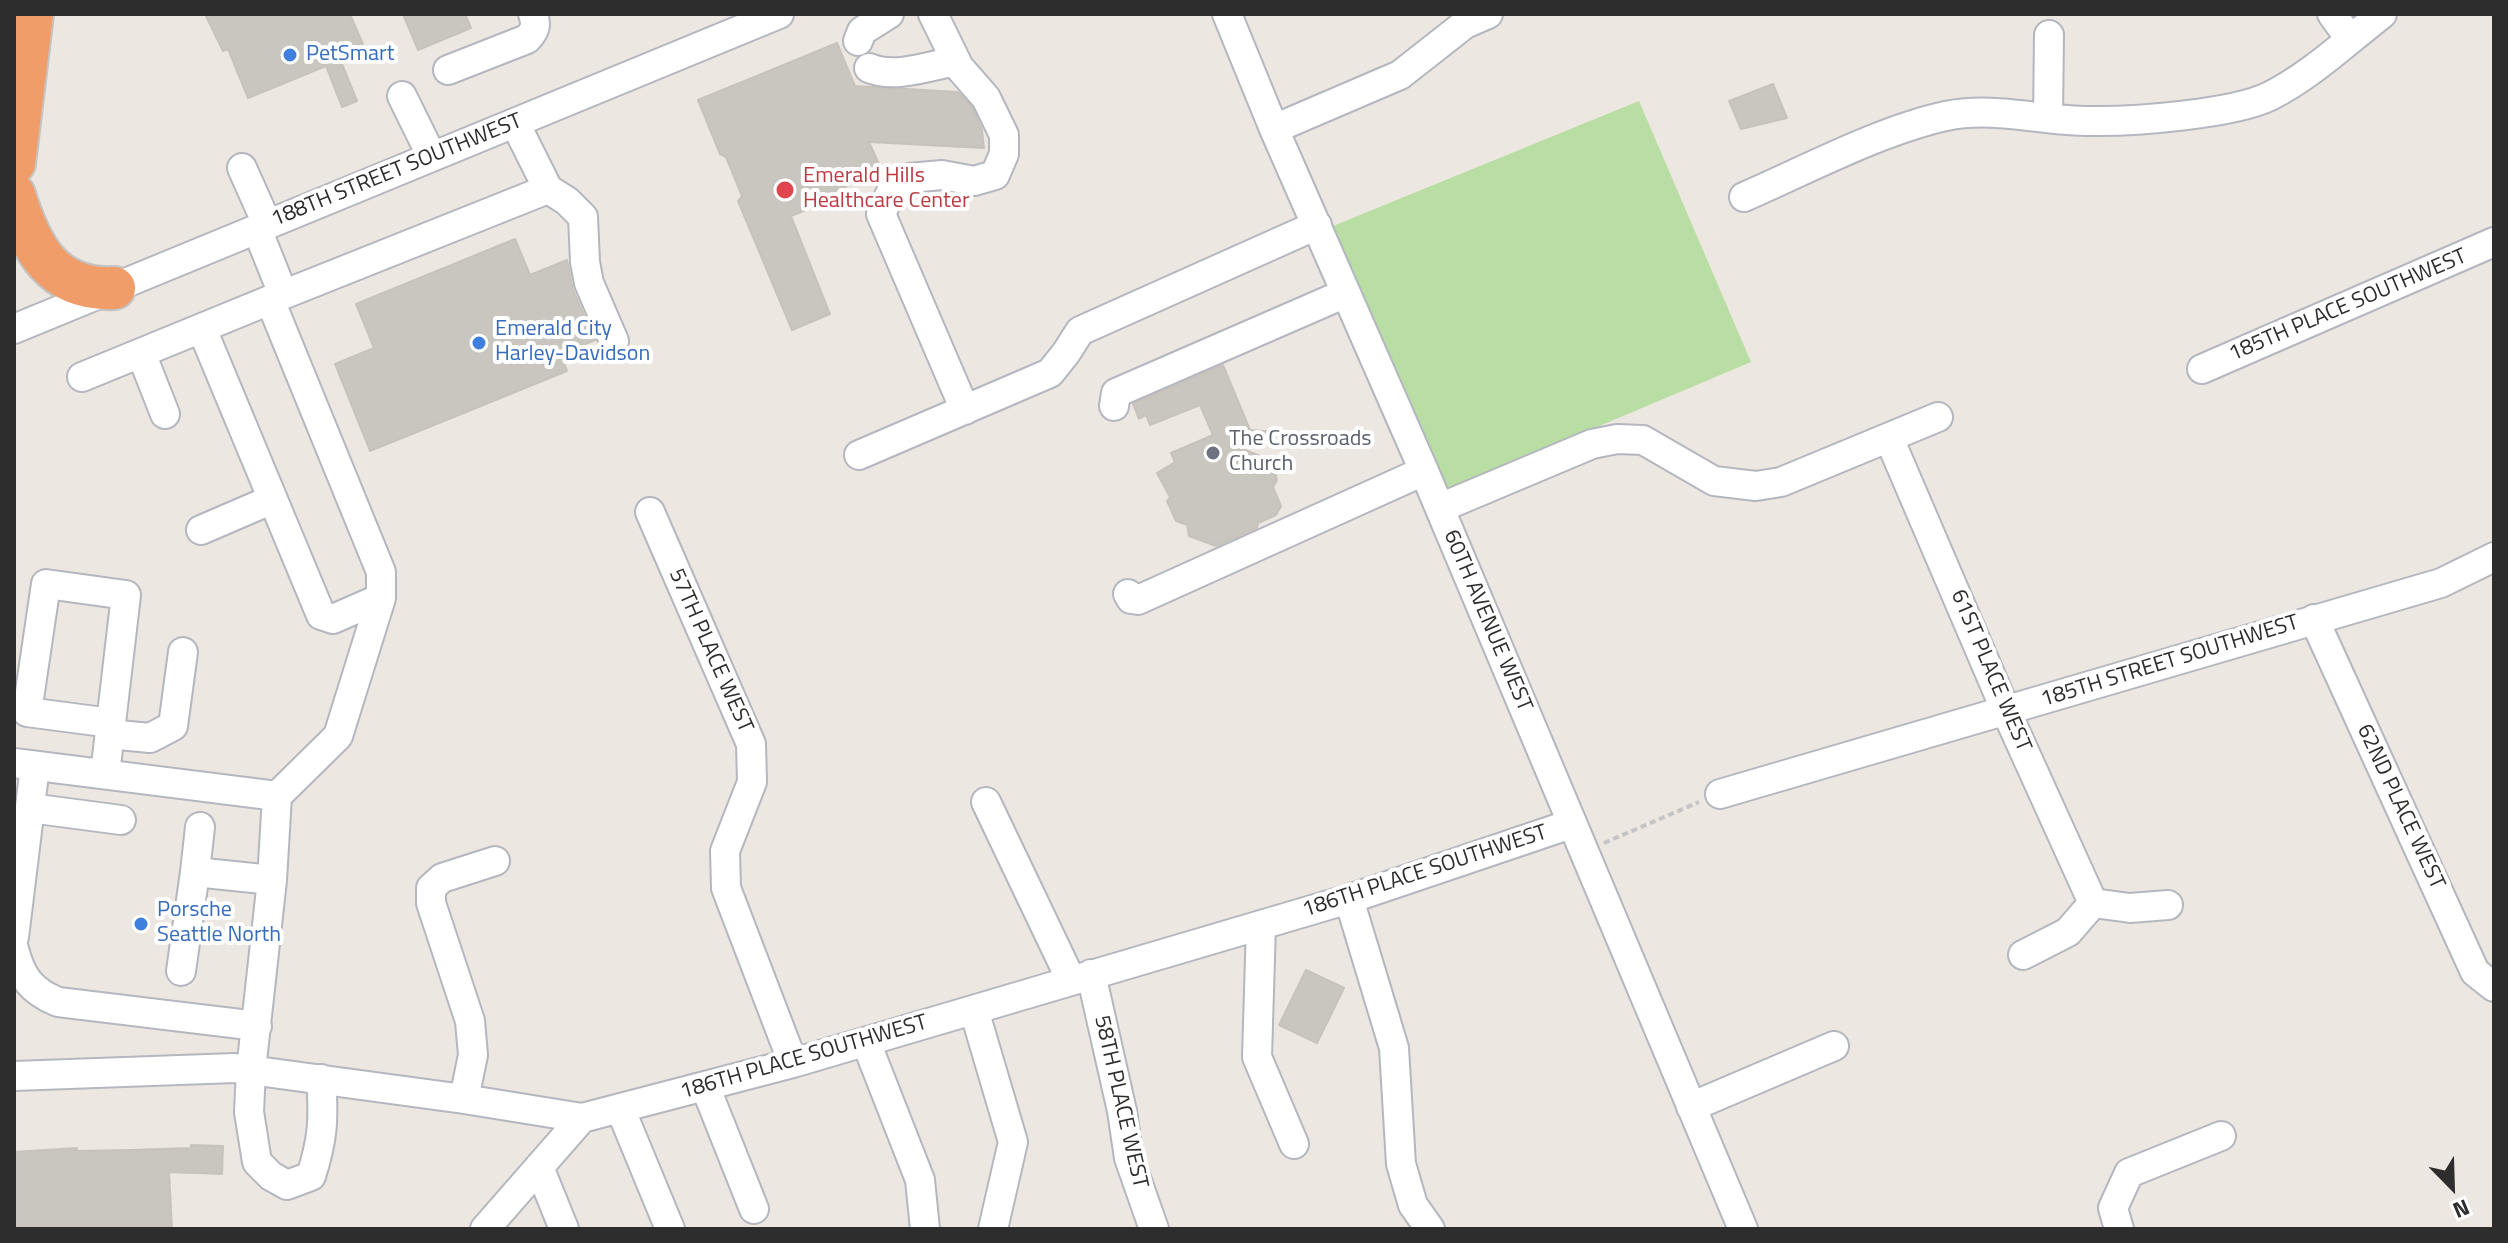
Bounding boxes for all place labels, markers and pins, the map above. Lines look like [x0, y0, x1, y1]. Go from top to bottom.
place label: PetSmart [306, 42, 394, 68]
marker: PetSmart [281, 46, 299, 64]
place label: Emerald Hills Healthcare Center [803, 164, 969, 216]
marker: Emerald Hills Healthcare Center [774, 179, 796, 201]
place label: Emerald City Harley-Davidson [495, 317, 650, 368]
marker: Emerald City Harley-Davidson [470, 334, 488, 352]
place label: The Crossroads Church [1229, 427, 1372, 478]
marker: The Crossroads Church [1204, 444, 1222, 462]
place label: Porsche Seattle North [157, 898, 281, 950]
marker: Porsche Seattle North [132, 915, 150, 933]

